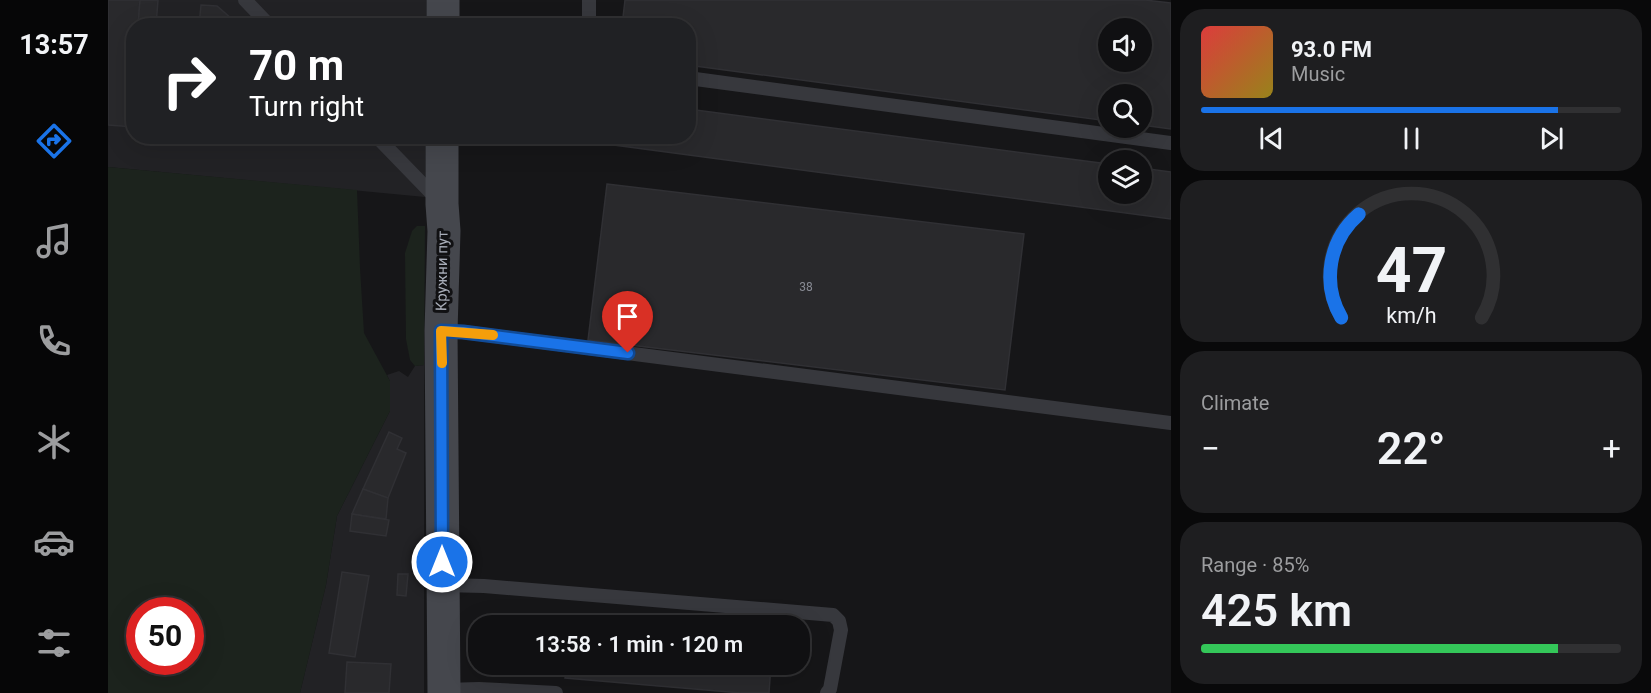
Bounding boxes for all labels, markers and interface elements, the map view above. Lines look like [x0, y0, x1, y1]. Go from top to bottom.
map controls [1098, 18, 1152, 204]
button: sound [1098, 18, 1152, 72]
text: 13:57 [19, 29, 89, 61]
text: 93.0 FM [1291, 37, 1372, 62]
text: 70 m [249, 41, 344, 90]
icon: right [150, 42, 228, 120]
text: Music [1291, 62, 1345, 86]
button: search [1098, 84, 1152, 138]
text: Turn right [249, 91, 364, 123]
icon: directions [33, 120, 75, 162]
icon: previous [1255, 122, 1288, 155]
icon: pause [1395, 122, 1428, 155]
icon: next [1535, 122, 1568, 155]
button: layers [1098, 150, 1152, 204]
icon: music [33, 220, 75, 262]
street label: Кружни пут [432, 231, 452, 311]
text: 47 [1375, 234, 1447, 307]
house number: 38 [799, 280, 813, 294]
pin [602, 291, 653, 353]
icon: arrive [611, 300, 644, 333]
text: km/h [1386, 303, 1436, 328]
icon: phone [33, 320, 75, 362]
text: Climate [1201, 391, 1269, 415]
icon: climate [33, 421, 75, 463]
text: 22° [1377, 422, 1445, 475]
text: − [1201, 429, 1220, 468]
text: + [1602, 429, 1621, 468]
icon: car [33, 521, 75, 563]
position arrow [410, 530, 474, 594]
text: Range · 85% [1201, 553, 1309, 577]
text: 425 km [1201, 584, 1352, 637]
speed limit sign: 50 [126, 597, 204, 675]
icon: filters [33, 622, 75, 664]
text: 13:58 · 1 min · 120 m [535, 632, 743, 657]

